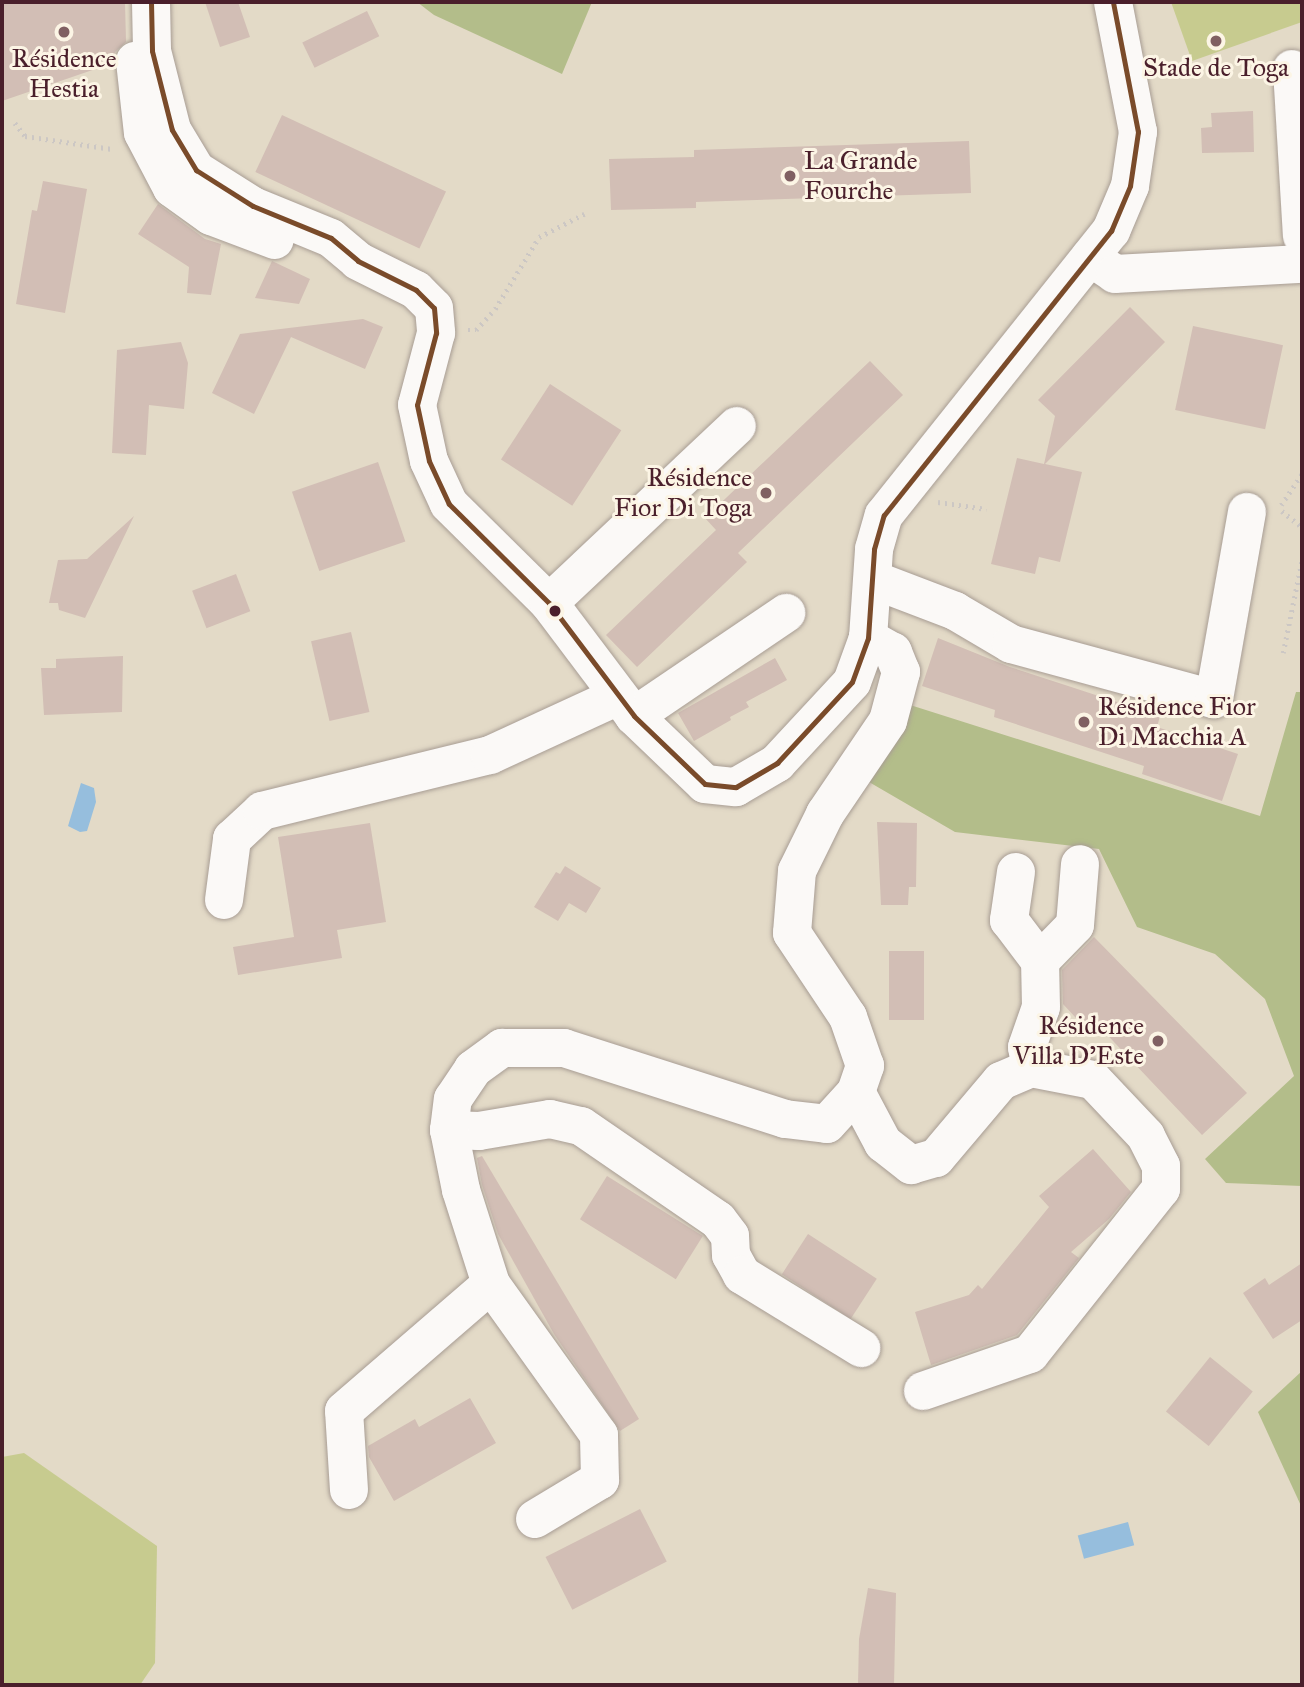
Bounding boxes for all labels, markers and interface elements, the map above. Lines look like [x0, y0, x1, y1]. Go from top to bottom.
marker: Résidence Hestia [56, 24, 72, 40]
marker: Stade de Toga [1208, 33, 1224, 49]
place label: Résidence Hestia [11, 43, 117, 104]
place label: Stade de Toga [1143, 52, 1289, 84]
place label: La Grande Fourche [804, 145, 917, 206]
marker: La Grande Fourche [782, 168, 798, 184]
place label: Résidence Fior Di Toga [614, 462, 752, 524]
marker: Résidence Fior Di Toga [758, 485, 774, 501]
unlabelled marker [548, 604, 562, 618]
place label: Résidence Fior Di Macchia A [1098, 691, 1256, 752]
marker: Résidence Fior Di Macchia A [1076, 714, 1092, 730]
place label: Résidence Villa D'Este [1013, 1010, 1144, 1072]
marker: Résidence Villa D'Este [1150, 1033, 1166, 1049]

